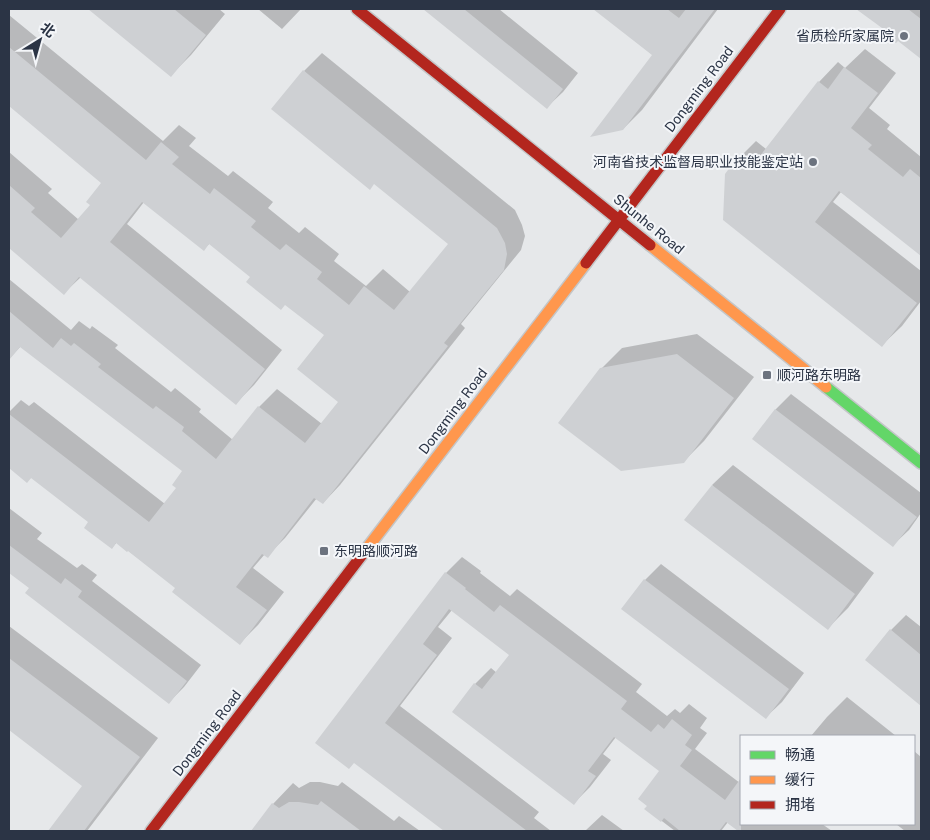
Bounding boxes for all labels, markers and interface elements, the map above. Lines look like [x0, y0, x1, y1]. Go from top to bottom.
north arrow [15, 15, 65, 65]
text: 北 [37, 19, 58, 40]
place label: 省质检所家属院 [796, 28, 894, 44]
marker: 省质检所家属院 [898, 30, 910, 42]
street label: Dongming Road [661, 43, 737, 135]
place label: 河南省技术监督局职业技能鉴定站 [593, 154, 803, 170]
marker: 河南省技术监督局职业技能鉴定站 [807, 156, 819, 168]
street label: Shunhe Road [610, 191, 688, 257]
street label: Dongming Road [415, 365, 491, 457]
place label: 顺河路东明路 [777, 367, 861, 383]
marker: 顺河路东明路 [761, 369, 773, 381]
place label: 东明路顺河路 [334, 543, 418, 559]
marker: 东明路顺河路 [318, 545, 330, 557]
street label: Dongming Road [169, 687, 245, 779]
legend [740, 735, 915, 825]
text: 畅通 [785, 746, 815, 763]
text: 缓行 [785, 771, 815, 788]
text: 拥堵 [785, 796, 815, 813]

